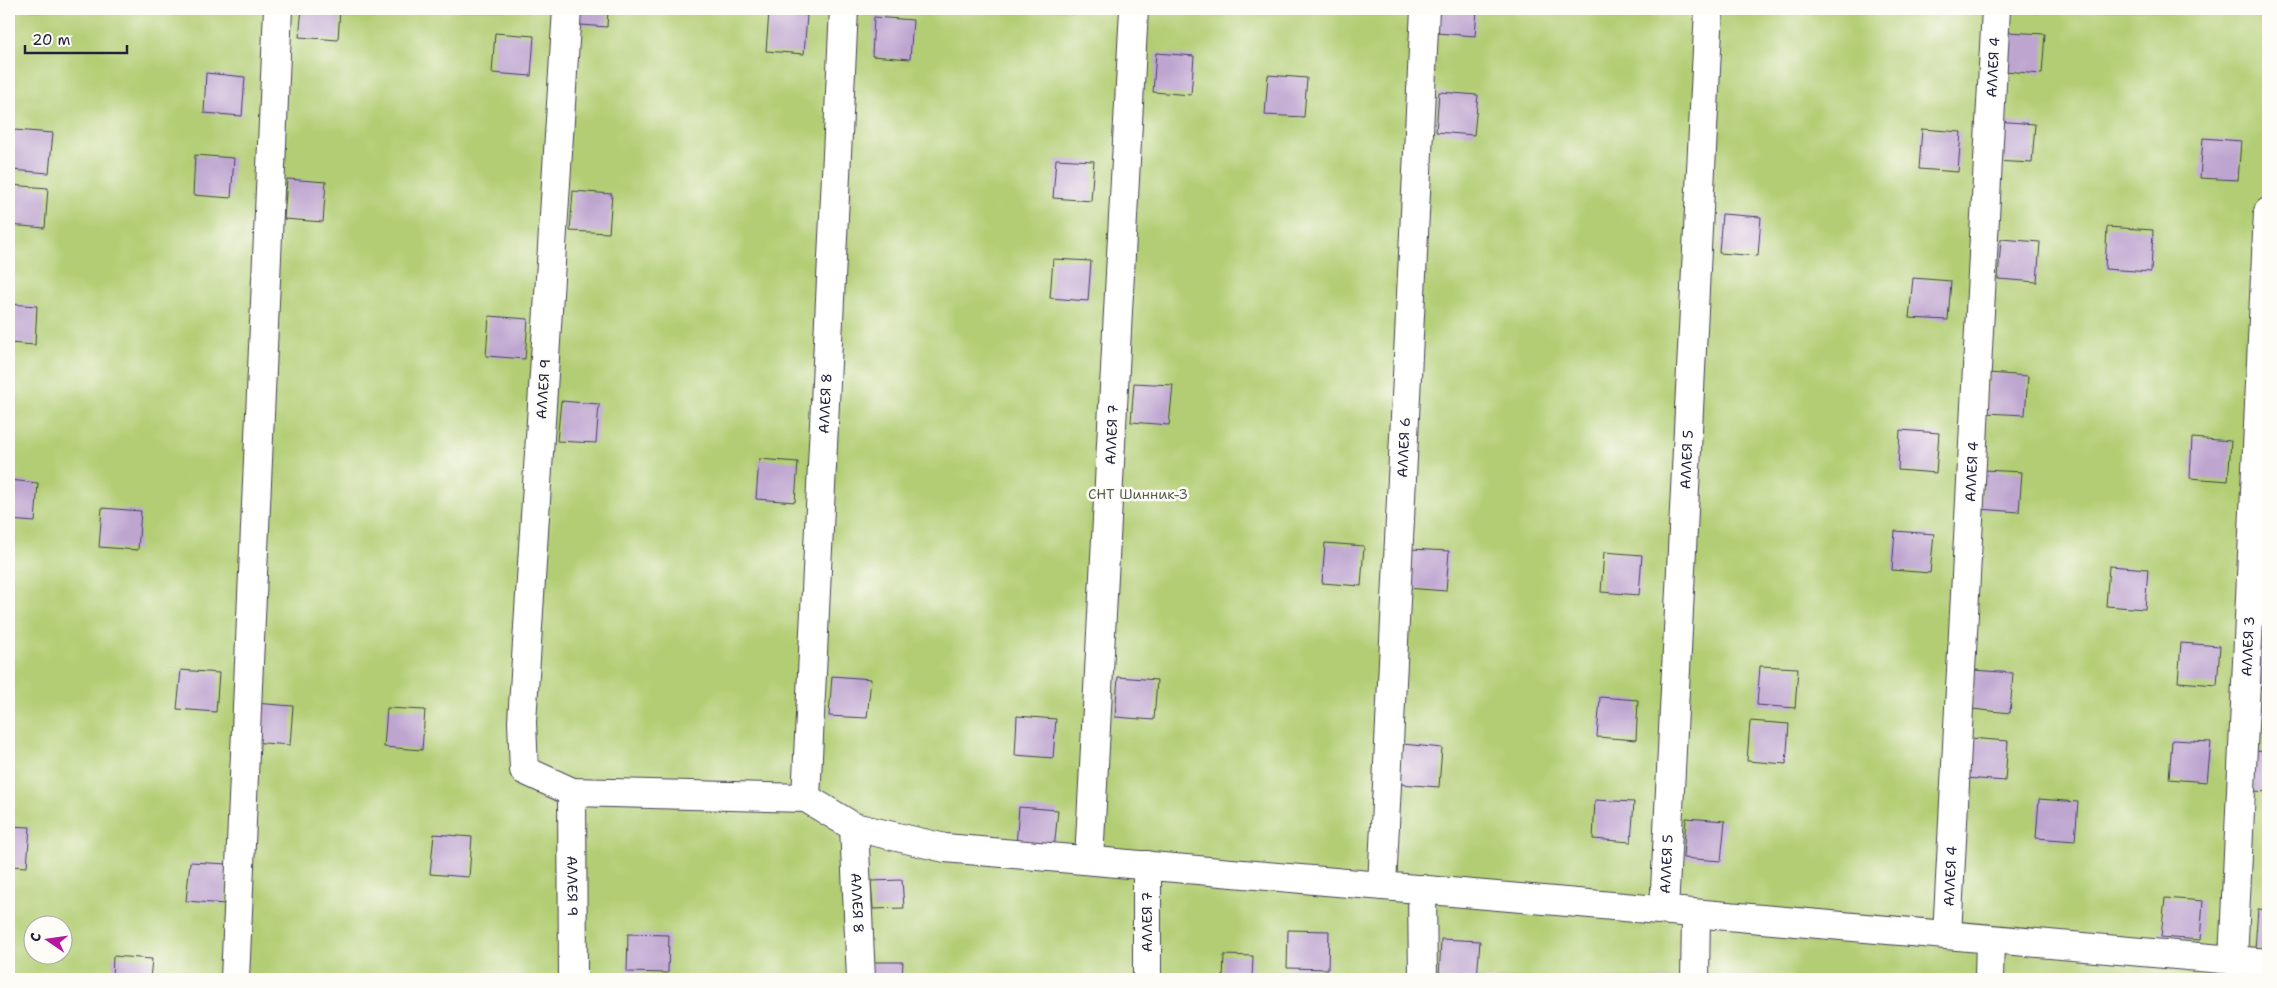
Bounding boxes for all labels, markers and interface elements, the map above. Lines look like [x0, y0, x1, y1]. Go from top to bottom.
scale bar [25, 22, 128, 54]
text: 20 m [32, 30, 71, 50]
street label: АЛЛЕЯ 4 [1982, 36, 2004, 98]
street label: АЛЛЕЯ 9 [532, 358, 554, 420]
street label: АЛЛЕЯ 8 [815, 373, 835, 434]
street label: АЛЛЕЯ 7 [1101, 404, 1122, 465]
street label: АЛЛЕЯ 6 [1393, 417, 1414, 478]
street label: АЛЛЕЯ 5 [1676, 429, 1697, 490]
street label: АЛЛЕЯ 4 [1961, 441, 1982, 502]
park label: СНТ Шинник-3 [1088, 485, 1188, 503]
street label: АЛЛЕЯ 3 [2237, 616, 2258, 677]
street label: АЛЛЕЯ 5 [1656, 834, 1677, 894]
street label: АЛЛЕЯ 4 [1940, 845, 1961, 907]
street label: АЛЛЕЯ 9 [563, 856, 582, 916]
street label: АЛЛЕЯ 8 [847, 872, 868, 934]
street label: АЛЛЕЯ 7 [1138, 892, 1156, 952]
north arrow [22, 916, 72, 966]
text: С [26, 931, 45, 943]

